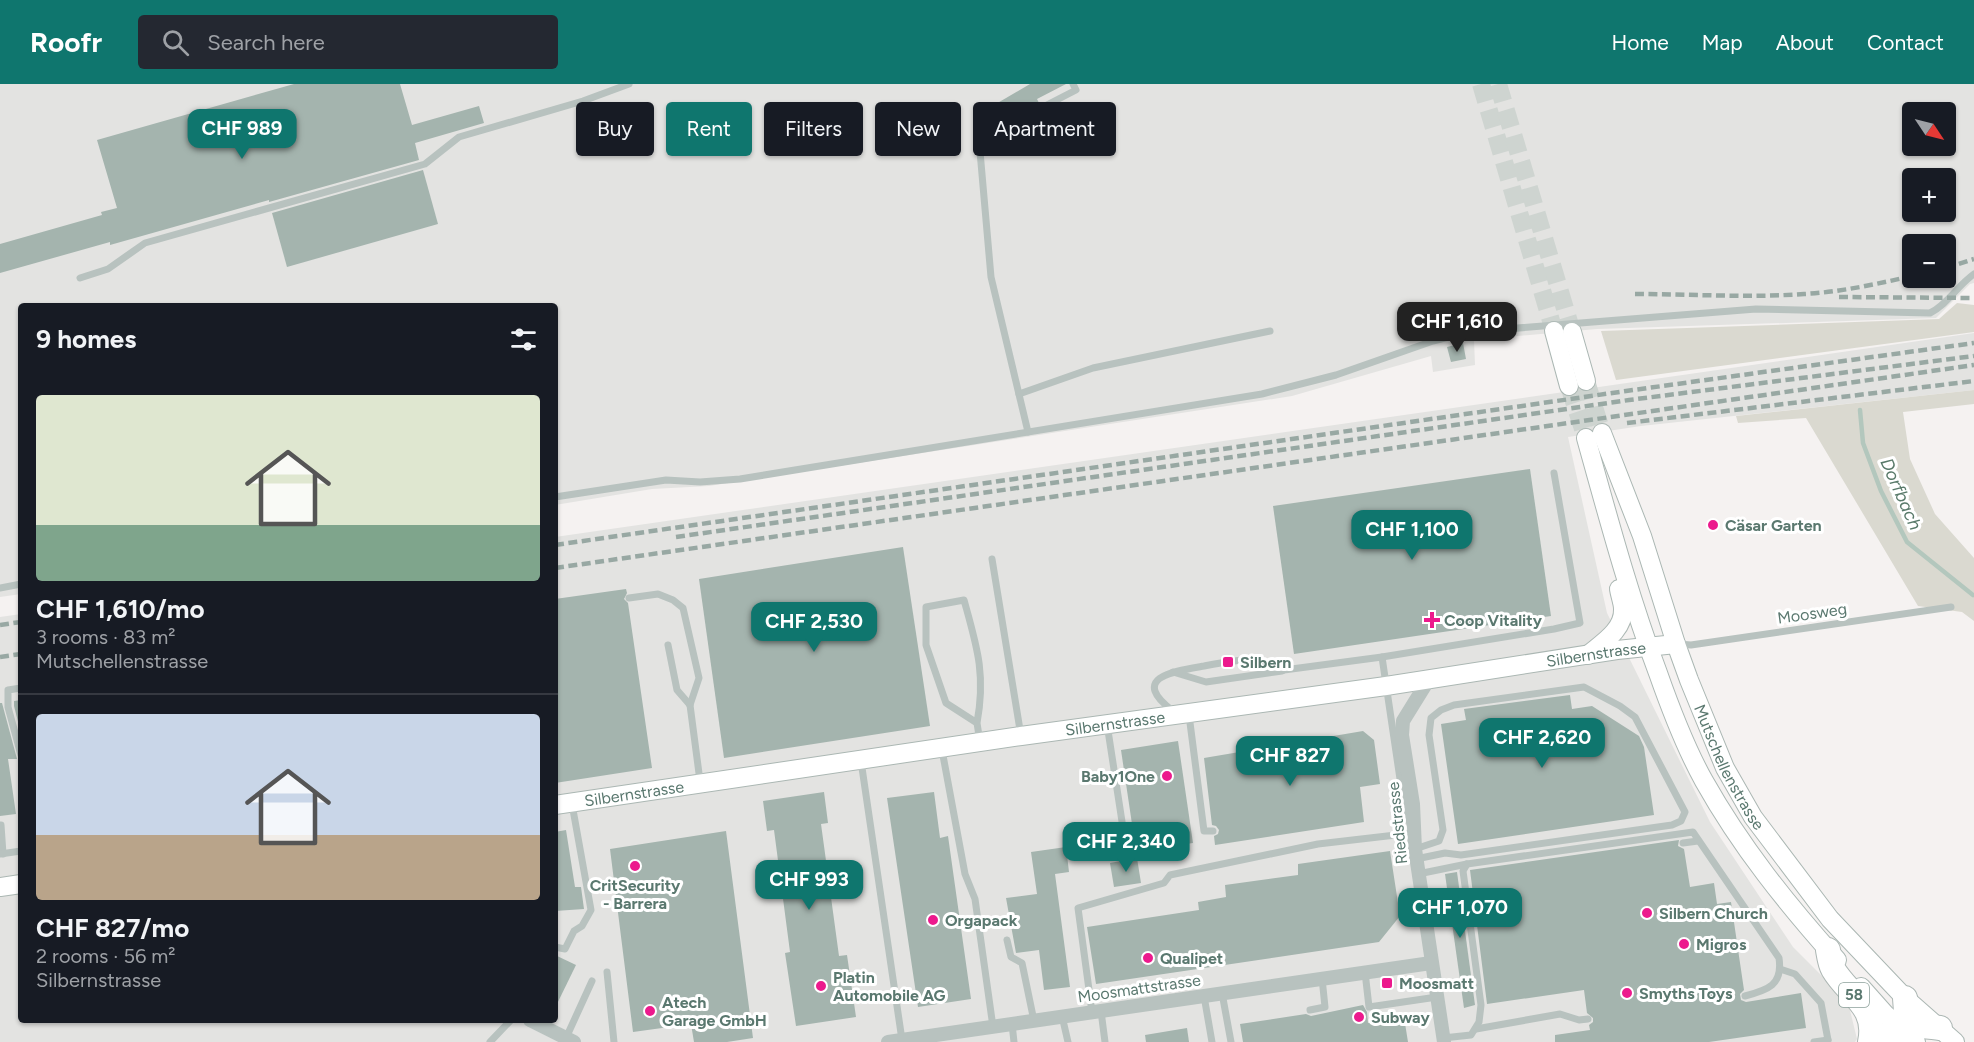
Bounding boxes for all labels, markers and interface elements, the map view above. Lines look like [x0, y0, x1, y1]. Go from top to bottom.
search box [138, 15, 558, 69]
text: Roofr [30, 25, 102, 59]
icon: search [159, 26, 192, 59]
text: Search here [207, 29, 325, 56]
text: Home [1612, 30, 1669, 55]
text: Map [1702, 30, 1743, 55]
text: About [1776, 30, 1834, 55]
text: Contact [1867, 30, 1944, 55]
chip: Buy [576, 102, 654, 156]
chip: Rent [666, 102, 752, 156]
chip: Filters [764, 102, 863, 156]
chip: New [875, 102, 961, 156]
chip: Apartment [973, 102, 1116, 156]
north arrow [1902, 102, 1956, 156]
map controls [1902, 102, 1956, 288]
pin: CHF 989 [187, 109, 297, 160]
text: CHF 989 [202, 116, 282, 140]
button: + [1902, 168, 1956, 222]
button: − [1902, 234, 1956, 288]
pin: CHF 1,610 [1388, 302, 1526, 353]
text: CHF 1,610 [1411, 309, 1503, 333]
text: 9 homes [36, 323, 136, 355]
icon: filters [507, 323, 540, 356]
icon: home [234, 434, 342, 542]
water label: Dorfbach [1875, 455, 1927, 533]
pin: CHF 1,100 [1343, 510, 1481, 561]
place label: Cäsar Garten [1725, 516, 1822, 535]
text: CHF 1,100 [1365, 517, 1459, 541]
marker: Cäsar Garten [1706, 518, 1720, 532]
text: CHF 1,610/mo [36, 593, 205, 625]
street label: Moosweg [1776, 599, 1848, 628]
pin: CHF 2,530 [745, 602, 883, 653]
text: CHF 2,530 [765, 609, 863, 633]
place label: Coop Vitality [1444, 611, 1543, 630]
marker: Coop Vitality [1425, 613, 1439, 627]
text: 3 rooms · 83 m² [36, 625, 175, 649]
street label: Silbernstrasse [1545, 638, 1647, 671]
text: Mutschellenstrasse [36, 649, 208, 673]
place label: Silbern [1240, 653, 1291, 672]
marker: Silbern [1221, 655, 1235, 669]
street label: Mutschellenstrasse [1690, 702, 1768, 834]
street label: Silbernstrasse [1064, 707, 1166, 740]
pin: CHF 2,620 [1473, 718, 1611, 769]
text: CHF 2,620 [1493, 725, 1591, 749]
pin: CHF 827 [1235, 736, 1345, 787]
text: CHF 827 [1250, 743, 1330, 767]
icon: home [234, 753, 342, 861]
place label: Baby1One [1081, 767, 1155, 786]
marker: Baby1One [1160, 769, 1174, 783]
street label: Silbernstrasse [583, 777, 685, 811]
street label: Riedstrasse [1384, 781, 1411, 865]
pin: CHF 2,340 [1057, 822, 1195, 873]
text: CHF 2,340 [1077, 829, 1175, 853]
marker: CritSecurity - Barrera [628, 859, 642, 873]
pin: CHF 993 [754, 860, 864, 911]
text: CHF 993 [769, 867, 849, 891]
place label: CritSecurity - Barrera [590, 876, 681, 913]
pin: CHF 1,070 [1391, 888, 1529, 939]
text: CHF 1,070 [1412, 895, 1508, 919]
place label: Silbern Church [1659, 904, 1768, 923]
marker: Silbern Church [1640, 906, 1654, 920]
place label: Orgapack [945, 911, 1018, 930]
text: CHF 827/mo [36, 912, 189, 944]
marker: Orgapack [926, 913, 940, 927]
place label: Migros [1696, 935, 1747, 954]
marker: Migros [1677, 937, 1691, 951]
text: 2 rooms · 56 m² [36, 944, 175, 968]
place label: Qualipet [1160, 949, 1223, 968]
marker: Qualipet [1141, 951, 1155, 965]
text: Silbernstrasse [36, 968, 161, 992]
place label: Platin Automobile AG [833, 968, 945, 1005]
street label: Moosmattstrasse [1076, 970, 1202, 1007]
place label: Moosmatt [1399, 974, 1474, 993]
marker: Moosmatt [1380, 976, 1394, 990]
marker: Platin Automobile AG [814, 979, 828, 993]
road number: 58 [1839, 983, 1869, 1007]
place label: Smyths Toys [1639, 984, 1733, 1003]
marker: Smyths Toys [1620, 986, 1634, 1000]
place label: Atech Garage GmbH [662, 993, 767, 1030]
marker: Atech Garage GmbH [643, 1004, 657, 1018]
place label: Subway [1371, 1008, 1430, 1027]
marker: Subway [1352, 1010, 1366, 1024]

